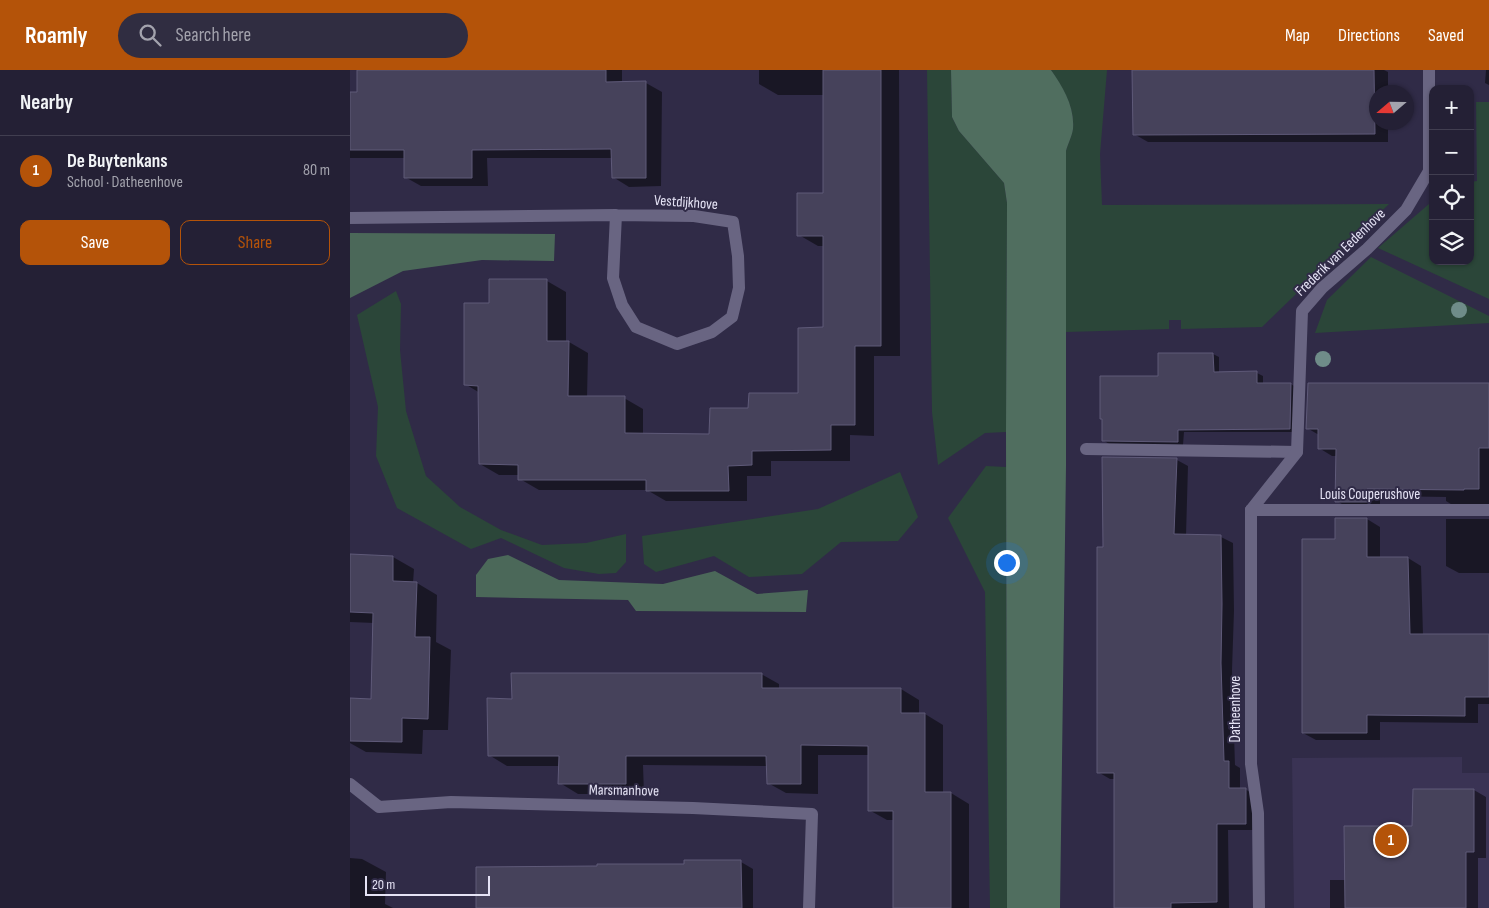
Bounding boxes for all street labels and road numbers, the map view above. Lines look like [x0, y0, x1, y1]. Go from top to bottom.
street label: Vestdijkhove [653, 191, 718, 214]
street label: Frederik van Eedenhove [1291, 204, 1390, 300]
street label: Louis Couperushove [1320, 485, 1420, 504]
street label: Datheenhove [1226, 676, 1245, 742]
street label: Marsmanhove [589, 780, 659, 801]

